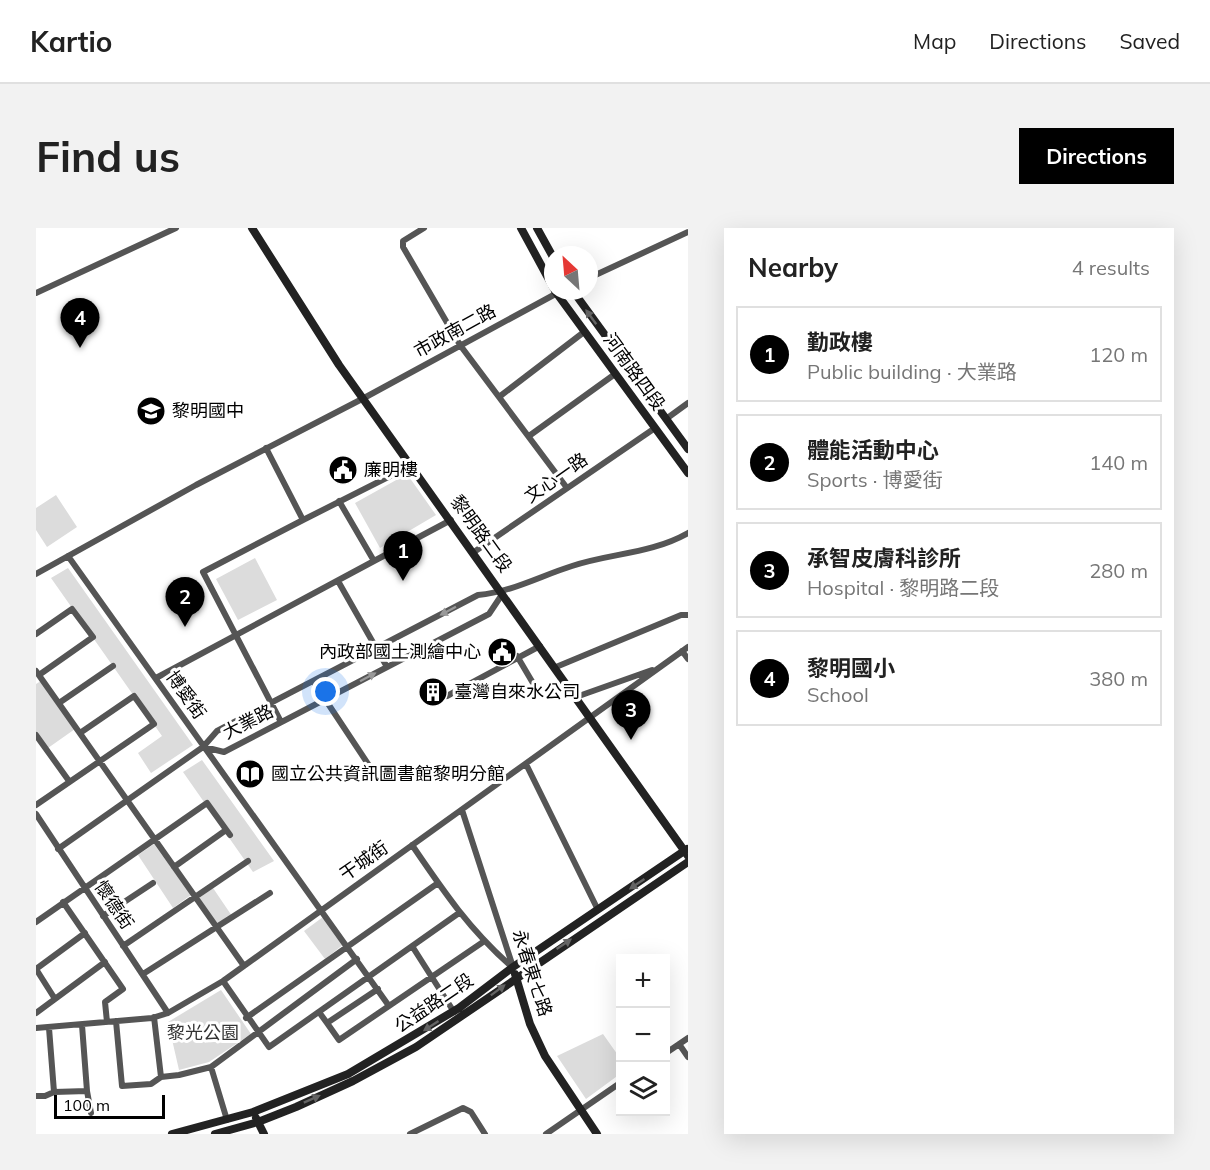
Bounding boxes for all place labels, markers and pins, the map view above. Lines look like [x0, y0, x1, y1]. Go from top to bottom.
pin: 4 [60, 298, 99, 348]
school or university icon: 黎明國中 [135, 395, 167, 427]
place label: 黎明國中 [172, 399, 244, 422]
public building icon: 廉明樓 [327, 454, 359, 486]
place label: 廉明樓 [364, 458, 418, 481]
pin: 1 [384, 532, 422, 581]
pin: 2 [166, 578, 204, 627]
public building icon: 內政部國土測繪中心 [486, 636, 518, 668]
place label: 內政部國土測繪中心 [319, 640, 481, 663]
building icon: 臺灣自來水公司 [417, 676, 449, 708]
place label: 臺灣自來水公司 [454, 680, 580, 703]
pin: 3 [612, 690, 650, 740]
library icon: 國立公共資訊圖書館黎明分館 [234, 758, 266, 790]
place label: 國立公共資訊圖書館黎明分館 [271, 762, 505, 785]

